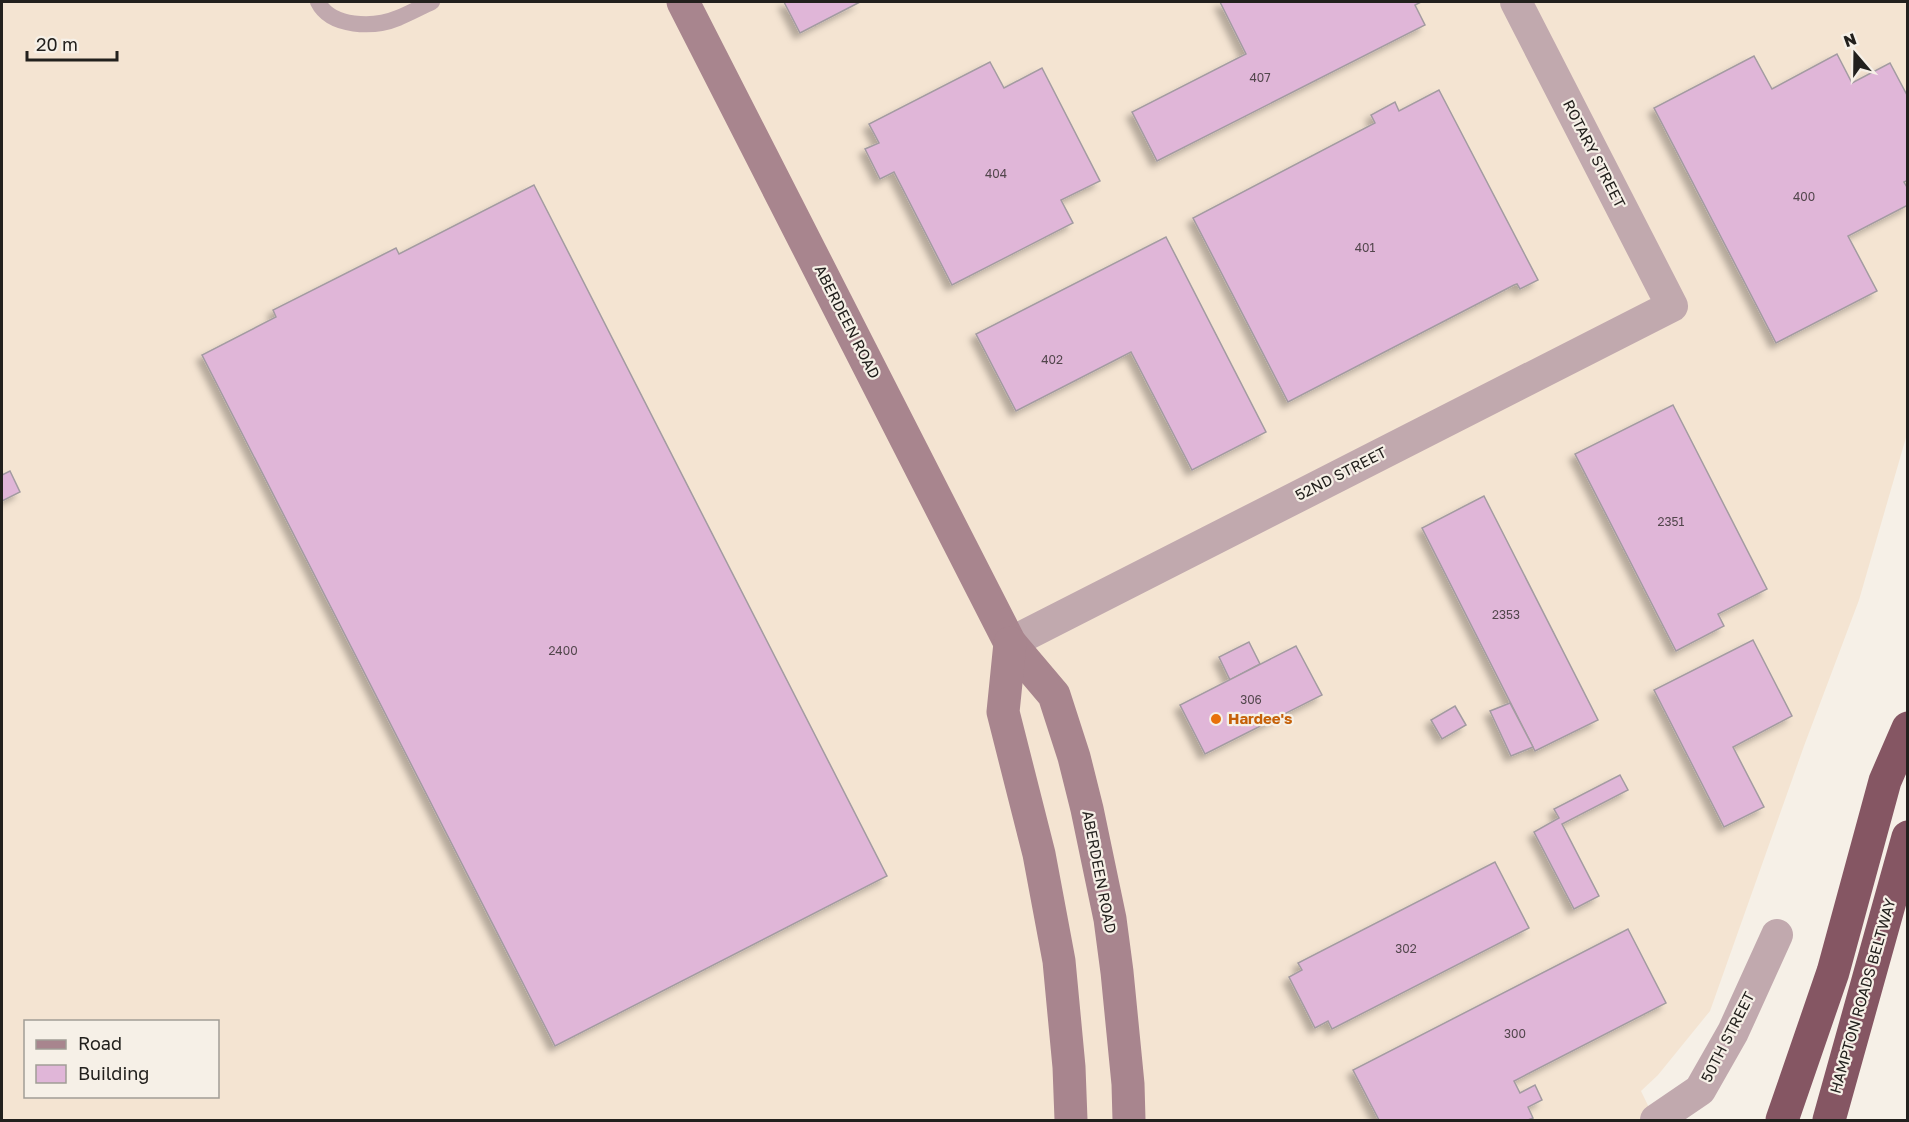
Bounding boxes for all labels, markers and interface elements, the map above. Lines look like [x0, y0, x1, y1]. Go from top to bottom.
scale bar [27, 24, 117, 62]
north arrow [1825, 24, 1885, 84]
text: N [1841, 28, 1859, 51]
text: 20 m [36, 33, 78, 55]
house number: 407 [1249, 70, 1271, 85]
street label: ROTARY STREET [1560, 96, 1630, 211]
house number: 404 [985, 166, 1007, 181]
house number: 400 [1793, 189, 1815, 204]
house number: 401 [1355, 240, 1375, 255]
street label: ABERDEEN ROAD [812, 262, 884, 381]
house number: 402 [1041, 352, 1063, 367]
street label: 52ND STREET [1292, 442, 1389, 504]
house number: 2351 [1658, 514, 1685, 529]
house number: 2353 [1492, 607, 1520, 622]
house number: 2400 [548, 643, 578, 658]
house number: 306 [1240, 692, 1262, 707]
place label: Hardee's [1228, 709, 1293, 727]
marker: Hardee's [1209, 712, 1223, 726]
street label: ABERDEEN ROAD [1079, 809, 1121, 935]
street label: HAMPTON ROADS BELTWAY [1826, 896, 1899, 1095]
house number: 302 [1395, 941, 1417, 956]
street label: 50TH STREET [1697, 988, 1758, 1085]
legend [24, 1020, 219, 1098]
house number: 300 [1504, 1026, 1526, 1041]
text: Road [78, 1032, 122, 1054]
text: Building [78, 1062, 149, 1084]

